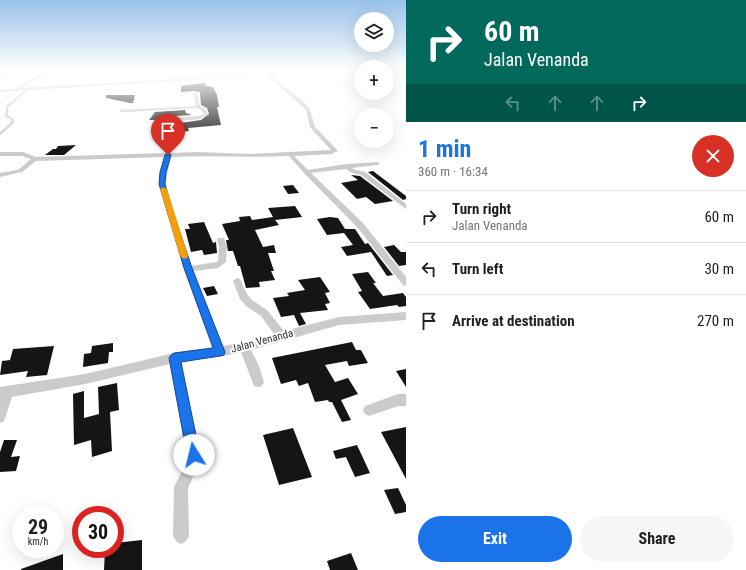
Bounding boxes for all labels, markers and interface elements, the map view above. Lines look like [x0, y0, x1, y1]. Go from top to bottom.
map controls [354, 12, 394, 148]
button: layers [354, 12, 394, 52]
text: 60 m [484, 15, 540, 48]
icon: right [418, 16, 470, 68]
text: Jalan Venanda [484, 49, 589, 70]
button: + [354, 60, 394, 100]
icon: left [502, 92, 524, 114]
icon: ahead [544, 92, 566, 114]
icon: ahead [586, 92, 608, 114]
icon: right [628, 92, 650, 114]
button: − [354, 108, 394, 148]
pin [151, 114, 185, 155]
icon: arrive [157, 120, 179, 142]
text: 1 min [418, 135, 471, 163]
button: close [692, 135, 734, 177]
text: 360 m · 16:34 [418, 164, 488, 179]
text: Turn right [452, 200, 511, 218]
icon: right [418, 206, 440, 228]
text: 60 m [704, 208, 734, 226]
text: Jalan Venanda [452, 218, 528, 233]
icon: left [418, 258, 440, 280]
text: Turn left [452, 260, 503, 278]
text: 30 m [704, 260, 734, 278]
icon: arrive [418, 310, 440, 332]
text: Arrive at destination [452, 312, 575, 330]
text: 270 m [697, 312, 734, 330]
street label: Jalan Venanda [229, 326, 295, 356]
position arrow [173, 434, 215, 476]
speed limit sign: 30 [72, 506, 124, 558]
text: 29 [28, 515, 48, 539]
button: Exit [418, 516, 572, 562]
button: Share [580, 516, 734, 562]
text: km/h [28, 536, 48, 547]

